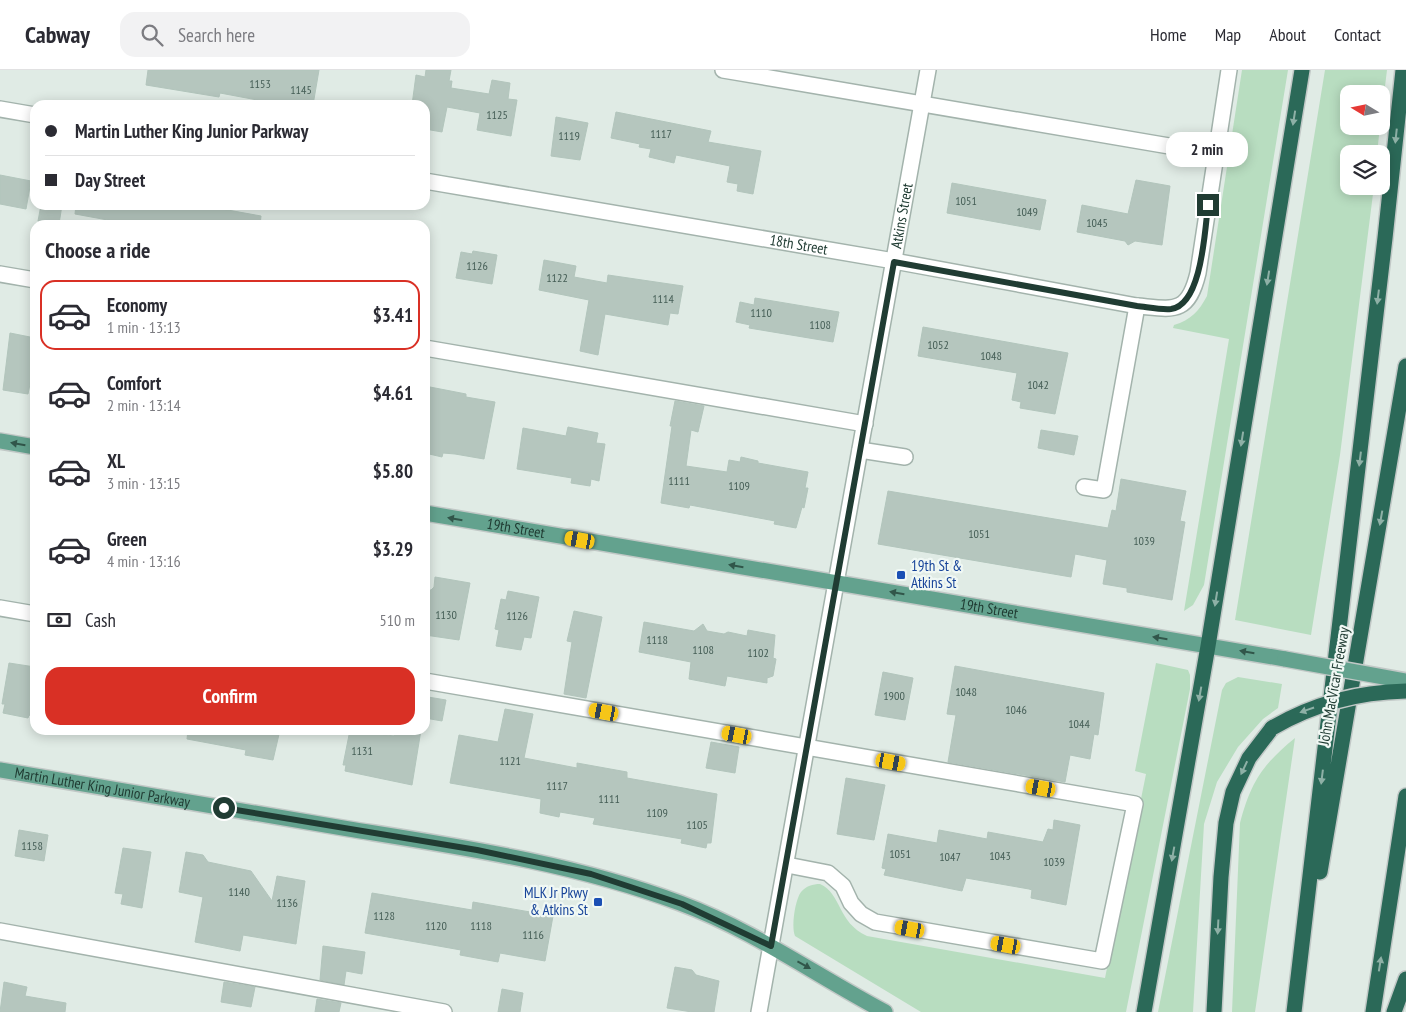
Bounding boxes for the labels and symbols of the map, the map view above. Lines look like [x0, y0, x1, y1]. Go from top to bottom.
house number: 1153 [249, 76, 271, 91]
house number: 1145 [290, 82, 312, 97]
north arrow [1340, 85, 1390, 135]
house number: 1125 [486, 107, 508, 122]
one-way arrow [1290, 110, 1298, 126]
house number: 1117 [650, 126, 672, 141]
house number: 1119 [558, 128, 580, 143]
one-way arrow [1392, 128, 1400, 144]
callout: 2 min [1167, 132, 1249, 168]
street label: Atkins Street [886, 181, 917, 250]
house number: 1051 [955, 193, 977, 208]
route end [1197, 194, 1219, 216]
house number: 1049 [1016, 204, 1038, 219]
house number: 1045 [1086, 215, 1108, 230]
street label: 18th Street [768, 230, 829, 259]
house number: 1126 [466, 258, 488, 273]
house number: 1122 [546, 270, 568, 285]
one-way arrow [1264, 271, 1272, 287]
one-way arrow [1374, 290, 1382, 306]
house number: 1114 [652, 291, 674, 306]
house number: 1110 [750, 305, 772, 320]
house number: 1108 [809, 317, 831, 332]
house number: 1052 [927, 337, 949, 352]
house number: 1048 [980, 348, 1002, 363]
house number: 1042 [1027, 377, 1049, 392]
one-way arrow [1237, 431, 1245, 447]
one-way arrow [9, 440, 25, 448]
one-way arrow [1356, 451, 1364, 467]
house number: 1111 [668, 473, 690, 488]
house number: 1109 [728, 478, 750, 493]
one-way arrow [1377, 510, 1385, 526]
one-way arrow [447, 514, 463, 522]
street label: 19th Street [485, 514, 546, 542]
house number: 1051 [968, 526, 990, 541]
car [563, 530, 596, 550]
house number: 1039 [1133, 533, 1155, 548]
place label: 19th St & Atkins St [911, 556, 962, 592]
one-way arrow [728, 562, 744, 570]
marker: 19th St & Atkins St [895, 569, 907, 581]
one-way arrow [888, 589, 904, 597]
one-way arrow [1211, 592, 1219, 608]
street label: 19th Street [959, 594, 1019, 623]
house number: 1130 [435, 607, 457, 622]
house number: 1126 [506, 608, 528, 623]
street label: John MacVicar Freeway [1314, 625, 1353, 747]
house number: 1118 [646, 632, 668, 647]
one-way arrow [1152, 633, 1168, 641]
house number: 1108 [692, 642, 714, 657]
house number: 1102 [747, 645, 769, 660]
one-way arrow [1238, 648, 1254, 656]
house number: 1048 [955, 684, 977, 699]
one-way arrow [1196, 686, 1204, 702]
house number: 1900 [883, 688, 905, 703]
car [587, 702, 620, 722]
house number: 1046 [1005, 702, 1027, 717]
one-way arrow [1299, 706, 1314, 714]
house number: 1044 [1068, 716, 1090, 731]
car [720, 725, 753, 745]
house number: 1131 [351, 743, 373, 758]
car [874, 752, 907, 772]
house number: 1121 [499, 753, 521, 768]
one-way arrow [1240, 761, 1248, 775]
street label: Martin Luther King Junior Parkway [13, 763, 192, 812]
one-way arrow [1318, 769, 1326, 785]
house number: 1117 [546, 778, 568, 793]
car [1024, 778, 1057, 798]
house number: 1111 [598, 791, 620, 806]
route start [213, 797, 235, 819]
house number: 1109 [646, 805, 668, 820]
house number: 1105 [686, 817, 708, 832]
house number: 1158 [21, 838, 43, 853]
house number: 1051 [889, 846, 911, 861]
one-way arrow [1168, 846, 1176, 862]
house number: 1043 [989, 848, 1011, 863]
house number: 1047 [939, 849, 961, 864]
house number: 1039 [1043, 854, 1065, 869]
place label: MLK Jr Pkwy & Atkins St [524, 883, 588, 919]
house number: 1140 [228, 884, 250, 899]
house number: 1136 [276, 895, 298, 910]
marker: MLK Jr Pkwy & Atkins St [592, 896, 604, 908]
house number: 1128 [373, 908, 395, 923]
house number: 1120 [425, 918, 447, 933]
house number: 1118 [470, 918, 492, 933]
car [893, 919, 926, 939]
one-way arrow [1214, 919, 1222, 935]
house number: 1116 [522, 927, 544, 942]
car [989, 935, 1022, 955]
one-way arrow [1377, 955, 1385, 971]
one-way arrow [798, 960, 811, 969]

